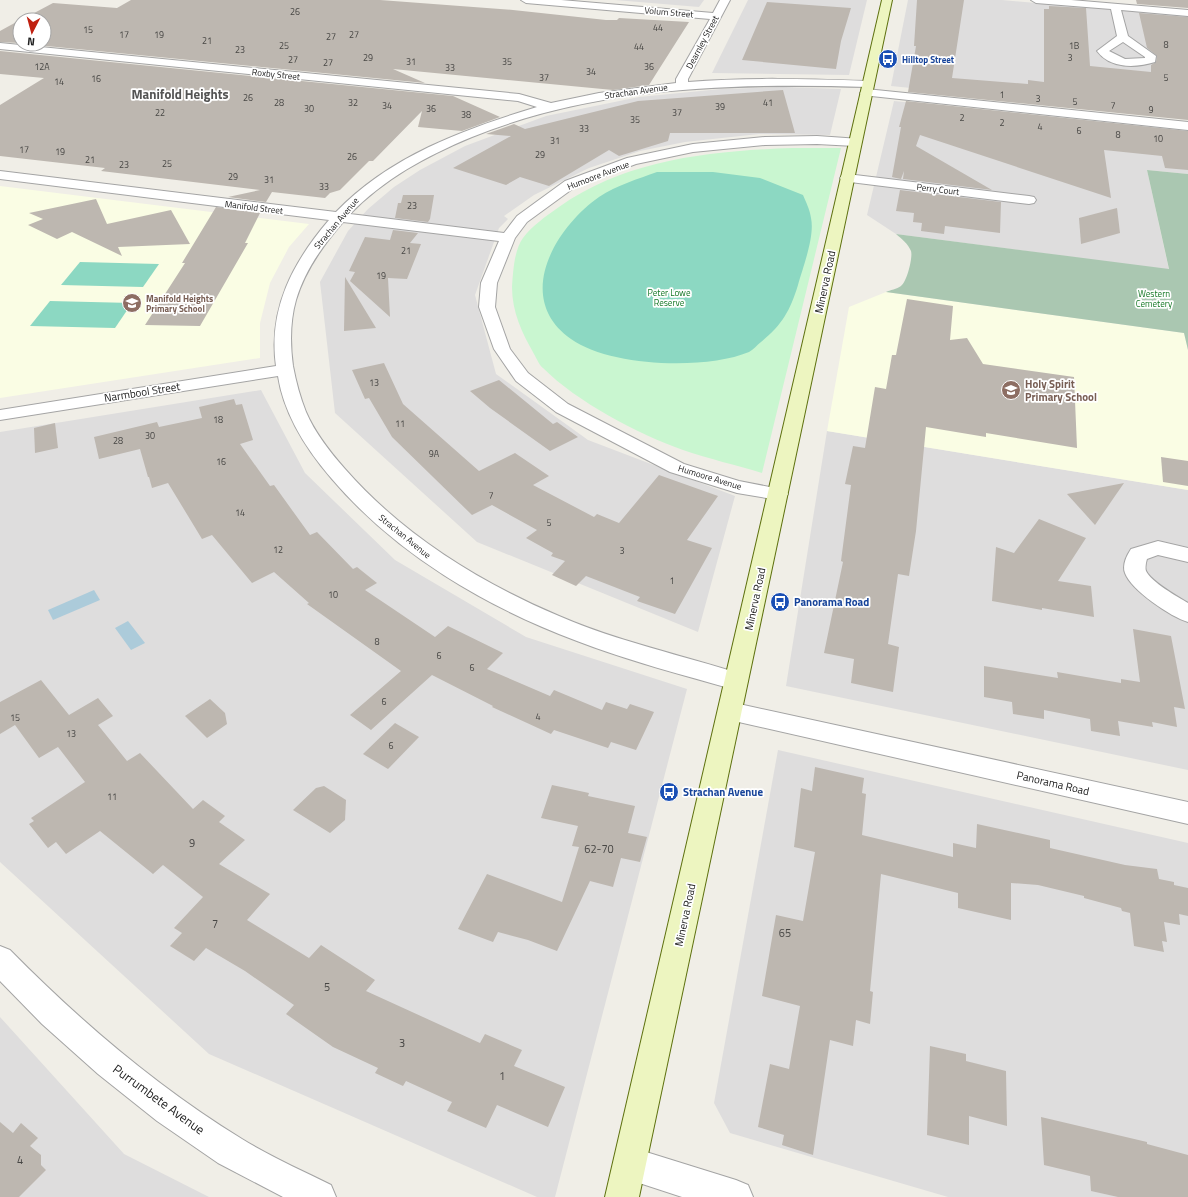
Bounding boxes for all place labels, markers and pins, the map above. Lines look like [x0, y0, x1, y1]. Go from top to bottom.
bus stop icon: Hilltop Street [877, 48, 899, 70]
place label: Hilltop Street [902, 53, 955, 66]
school or university icon: Manifold Heights Primary School [121, 292, 143, 314]
place label: Manifold Heights Primary School [146, 292, 213, 315]
place label: Holy Spirit Primary School [1025, 376, 1097, 405]
school or university icon: Holy Spirit Primary School [1000, 379, 1022, 401]
bus stop icon: Panorama Road [769, 591, 791, 613]
place label: Panorama Road [794, 594, 869, 610]
bus stop icon: Strachan Avenue [658, 781, 680, 803]
place label: Strachan Avenue [683, 784, 763, 800]

